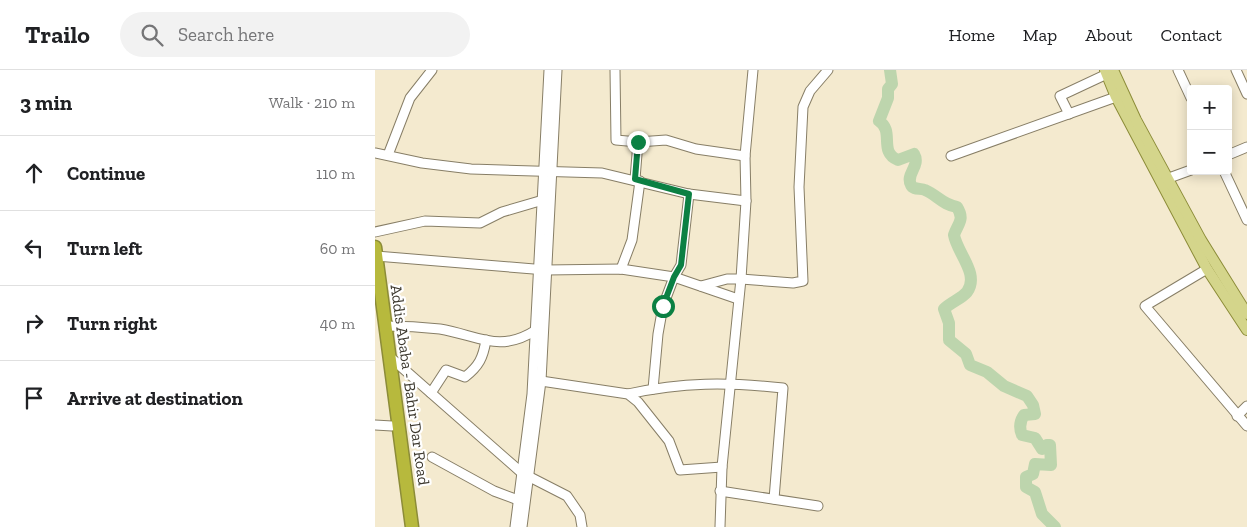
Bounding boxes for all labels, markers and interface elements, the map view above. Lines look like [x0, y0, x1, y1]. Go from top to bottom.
search box [120, 12, 470, 57]
text: Trailo [25, 20, 90, 49]
icon: search [138, 21, 166, 49]
text: Search here [178, 23, 274, 46]
text: Home [948, 24, 995, 46]
text: Map [1023, 24, 1057, 46]
text: About [1085, 24, 1132, 46]
text: Contact [1160, 24, 1222, 46]
map controls [1187, 85, 1232, 175]
button: + [1187, 85, 1232, 130]
text: 3 min [20, 90, 72, 115]
text: Walk · 210 m [269, 93, 355, 112]
button: − [1187, 130, 1232, 175]
route end [627, 131, 650, 154]
icon: ahead [20, 159, 48, 187]
text: Continue [67, 162, 145, 185]
text: 110 m [316, 164, 355, 183]
icon: left [20, 234, 48, 262]
text: Turn left [67, 237, 142, 260]
text: 60 m [320, 239, 355, 258]
street label: Addis Ababa - Bahir Dar Road [387, 283, 434, 487]
route start [652, 295, 675, 318]
icon: right [20, 309, 48, 337]
text: Turn right [67, 312, 157, 335]
text: 40 m [320, 314, 355, 333]
icon: arrive [20, 384, 48, 412]
text: Arrive at destination [67, 387, 243, 410]

